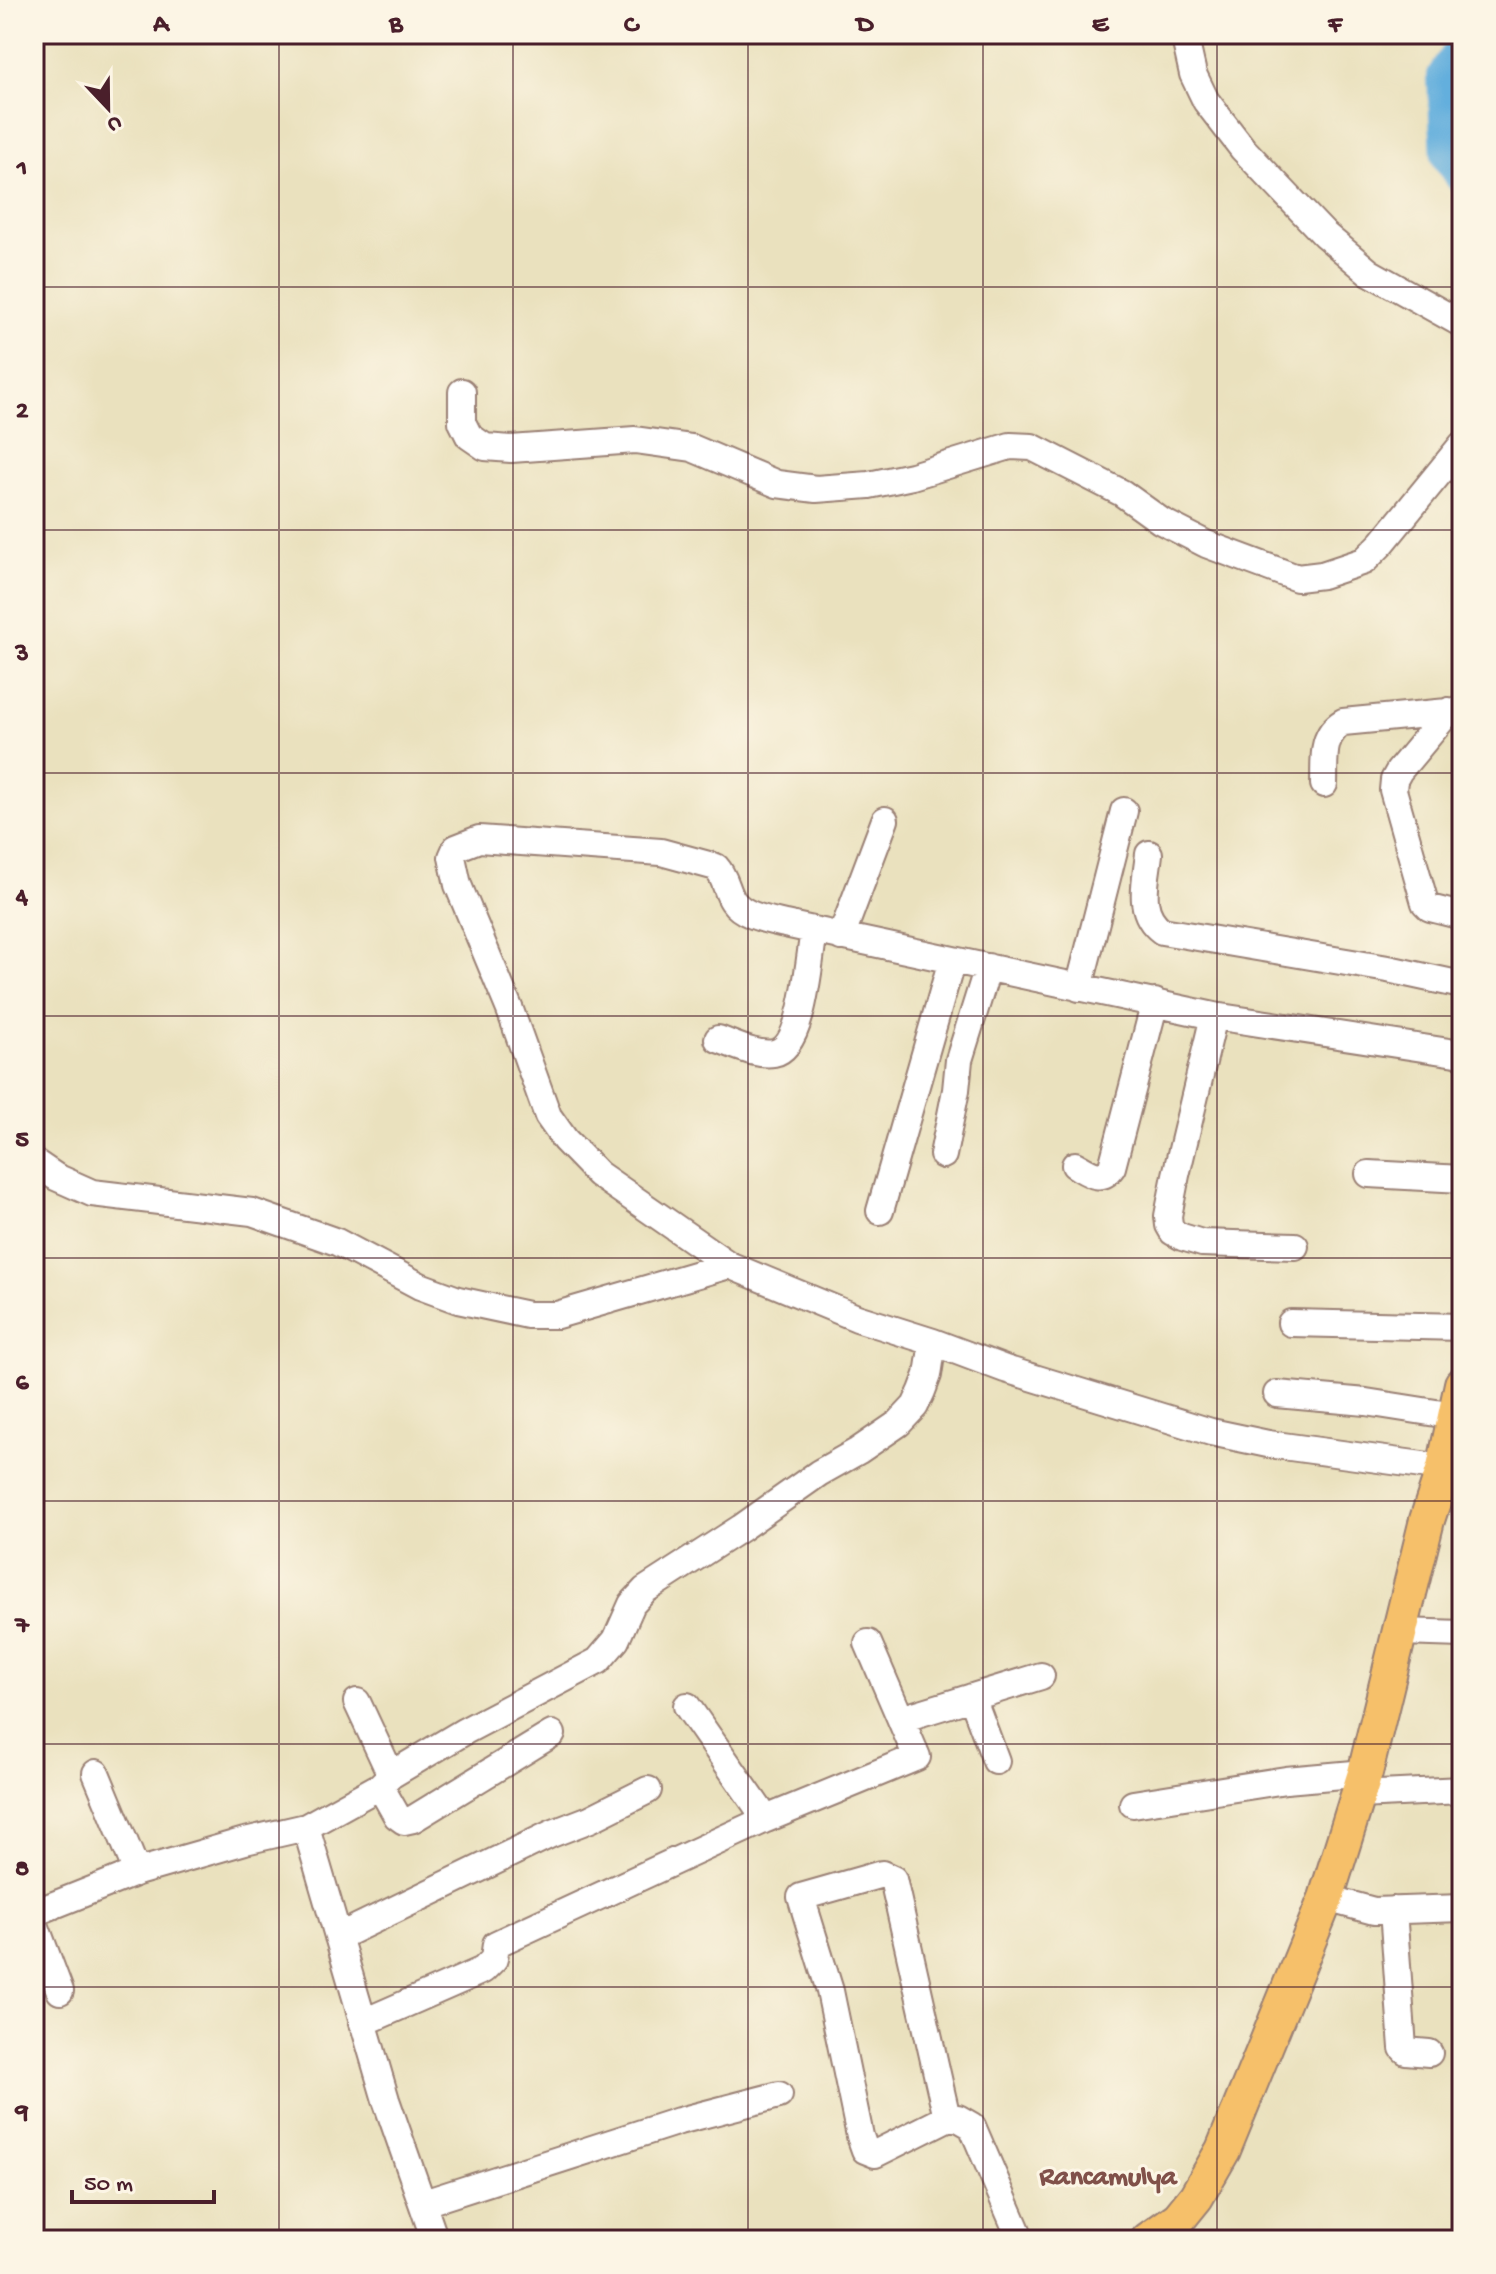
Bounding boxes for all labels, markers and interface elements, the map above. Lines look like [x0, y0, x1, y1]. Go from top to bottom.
text: A [152, 11, 170, 42]
text: B [388, 11, 404, 42]
text: C [624, 11, 641, 42]
text: D [855, 11, 875, 42]
text: E [1092, 11, 1110, 42]
text: F [1327, 11, 1343, 42]
north arrow [68, 68, 148, 148]
text: U [103, 108, 125, 137]
text: 1 [16, 155, 27, 186]
text: 2 [16, 397, 29, 428]
text: 3 [14, 640, 29, 671]
text: 4 [15, 883, 29, 914]
text: 5 [15, 1126, 29, 1157]
text: 6 [15, 1369, 29, 1400]
text: 7 [13, 1612, 30, 1643]
text: 8 [15, 1855, 29, 1886]
text: 9 [13, 2098, 29, 2129]
scale bar [72, 2154, 214, 2204]
district label: Rancamulya [1038, 2162, 1178, 2195]
text: 50 m [84, 2171, 133, 2200]

